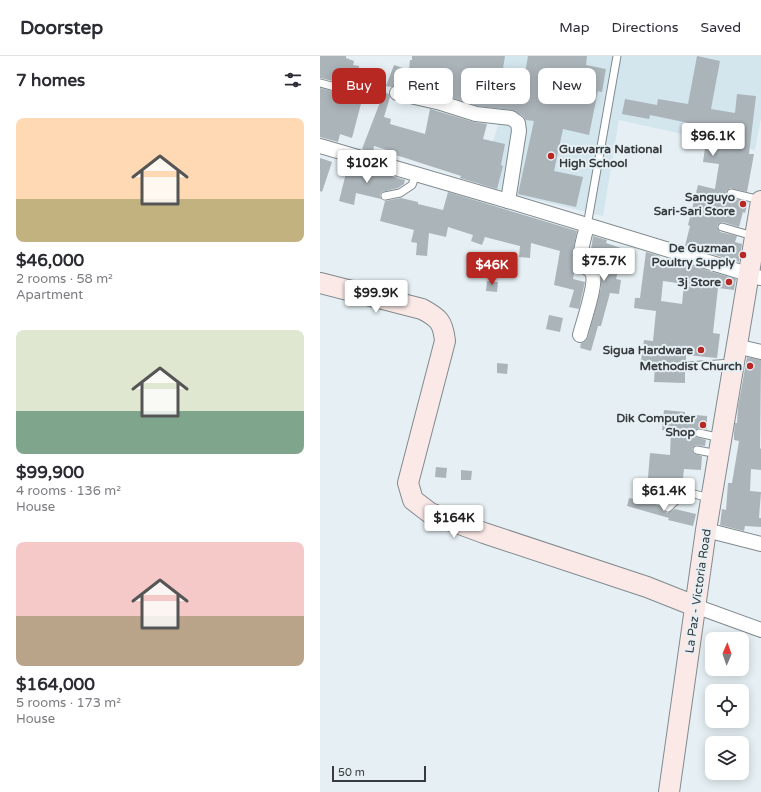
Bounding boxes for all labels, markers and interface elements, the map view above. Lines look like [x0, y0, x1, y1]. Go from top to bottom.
text: Doorstep [20, 17, 103, 39]
text: Map [559, 19, 590, 36]
text: Directions [612, 19, 679, 36]
text: Saved [701, 19, 741, 36]
chip: Buy [332, 68, 386, 104]
chip: Rent [394, 68, 453, 104]
chip: Filters [461, 68, 530, 104]
chip: New [538, 68, 596, 104]
icon: filters [282, 69, 304, 91]
text: 7 homes [16, 70, 85, 91]
pin: $96.1K [680, 123, 746, 157]
text: $96.1K [691, 128, 735, 144]
place label: Guevarra National High School [559, 142, 662, 171]
icon: home [124, 144, 196, 216]
pin: $102K [339, 150, 395, 184]
marker: Guevarra National High School [546, 151, 556, 161]
text: $102K [346, 155, 388, 171]
place label: Sanguyo Sari-Sari Store [654, 190, 735, 218]
marker: Sanguyo Sari-Sari Store [738, 199, 748, 209]
place label: De Guzman Poultry Supply [652, 241, 736, 270]
pin: $75.7K [571, 248, 637, 282]
text: $46,000 [16, 250, 84, 271]
marker: De Guzman Poultry Supply [738, 250, 748, 260]
pin: $46K [468, 252, 516, 286]
text: $75.7K [582, 253, 626, 269]
text: $46K [475, 257, 509, 273]
text: 2 rooms · 58 m² [16, 271, 113, 287]
place label: 3j Store [677, 275, 721, 290]
marker: 3j Store [724, 277, 734, 287]
pin: $99.9K [343, 280, 409, 314]
text: $99.9K [354, 285, 398, 301]
text: Apartment [16, 287, 83, 303]
place label: Sigua Hardware [603, 343, 693, 358]
marker: Sigua Hardware [696, 345, 706, 355]
icon: home [124, 356, 196, 428]
place label: Methodist Church [640, 359, 742, 373]
marker: Methodist Church [745, 361, 755, 371]
place label: Dik Computer Shop [616, 411, 695, 440]
marker: Dik Computer Shop [698, 420, 708, 430]
text: $99,900 [16, 462, 84, 483]
pin: $61.4K [631, 478, 697, 512]
text: 4 rooms · 136 m² [16, 483, 121, 499]
text: $61.4K [642, 483, 686, 499]
text: House [16, 499, 55, 515]
pin: $164K [426, 505, 482, 539]
text: $164K [433, 510, 475, 526]
street label: La Paz - Victoria Road [682, 528, 714, 654]
icon: home [124, 568, 196, 640]
north arrow [705, 632, 749, 676]
map controls [705, 632, 749, 780]
text: $164,000 [16, 674, 95, 695]
button: locate [705, 684, 749, 728]
text: 5 rooms · 173 m² [16, 695, 121, 711]
text: House [16, 711, 55, 727]
button: layers [705, 736, 749, 780]
scale bar [332, 764, 426, 783]
text: 50 m [338, 766, 365, 779]

